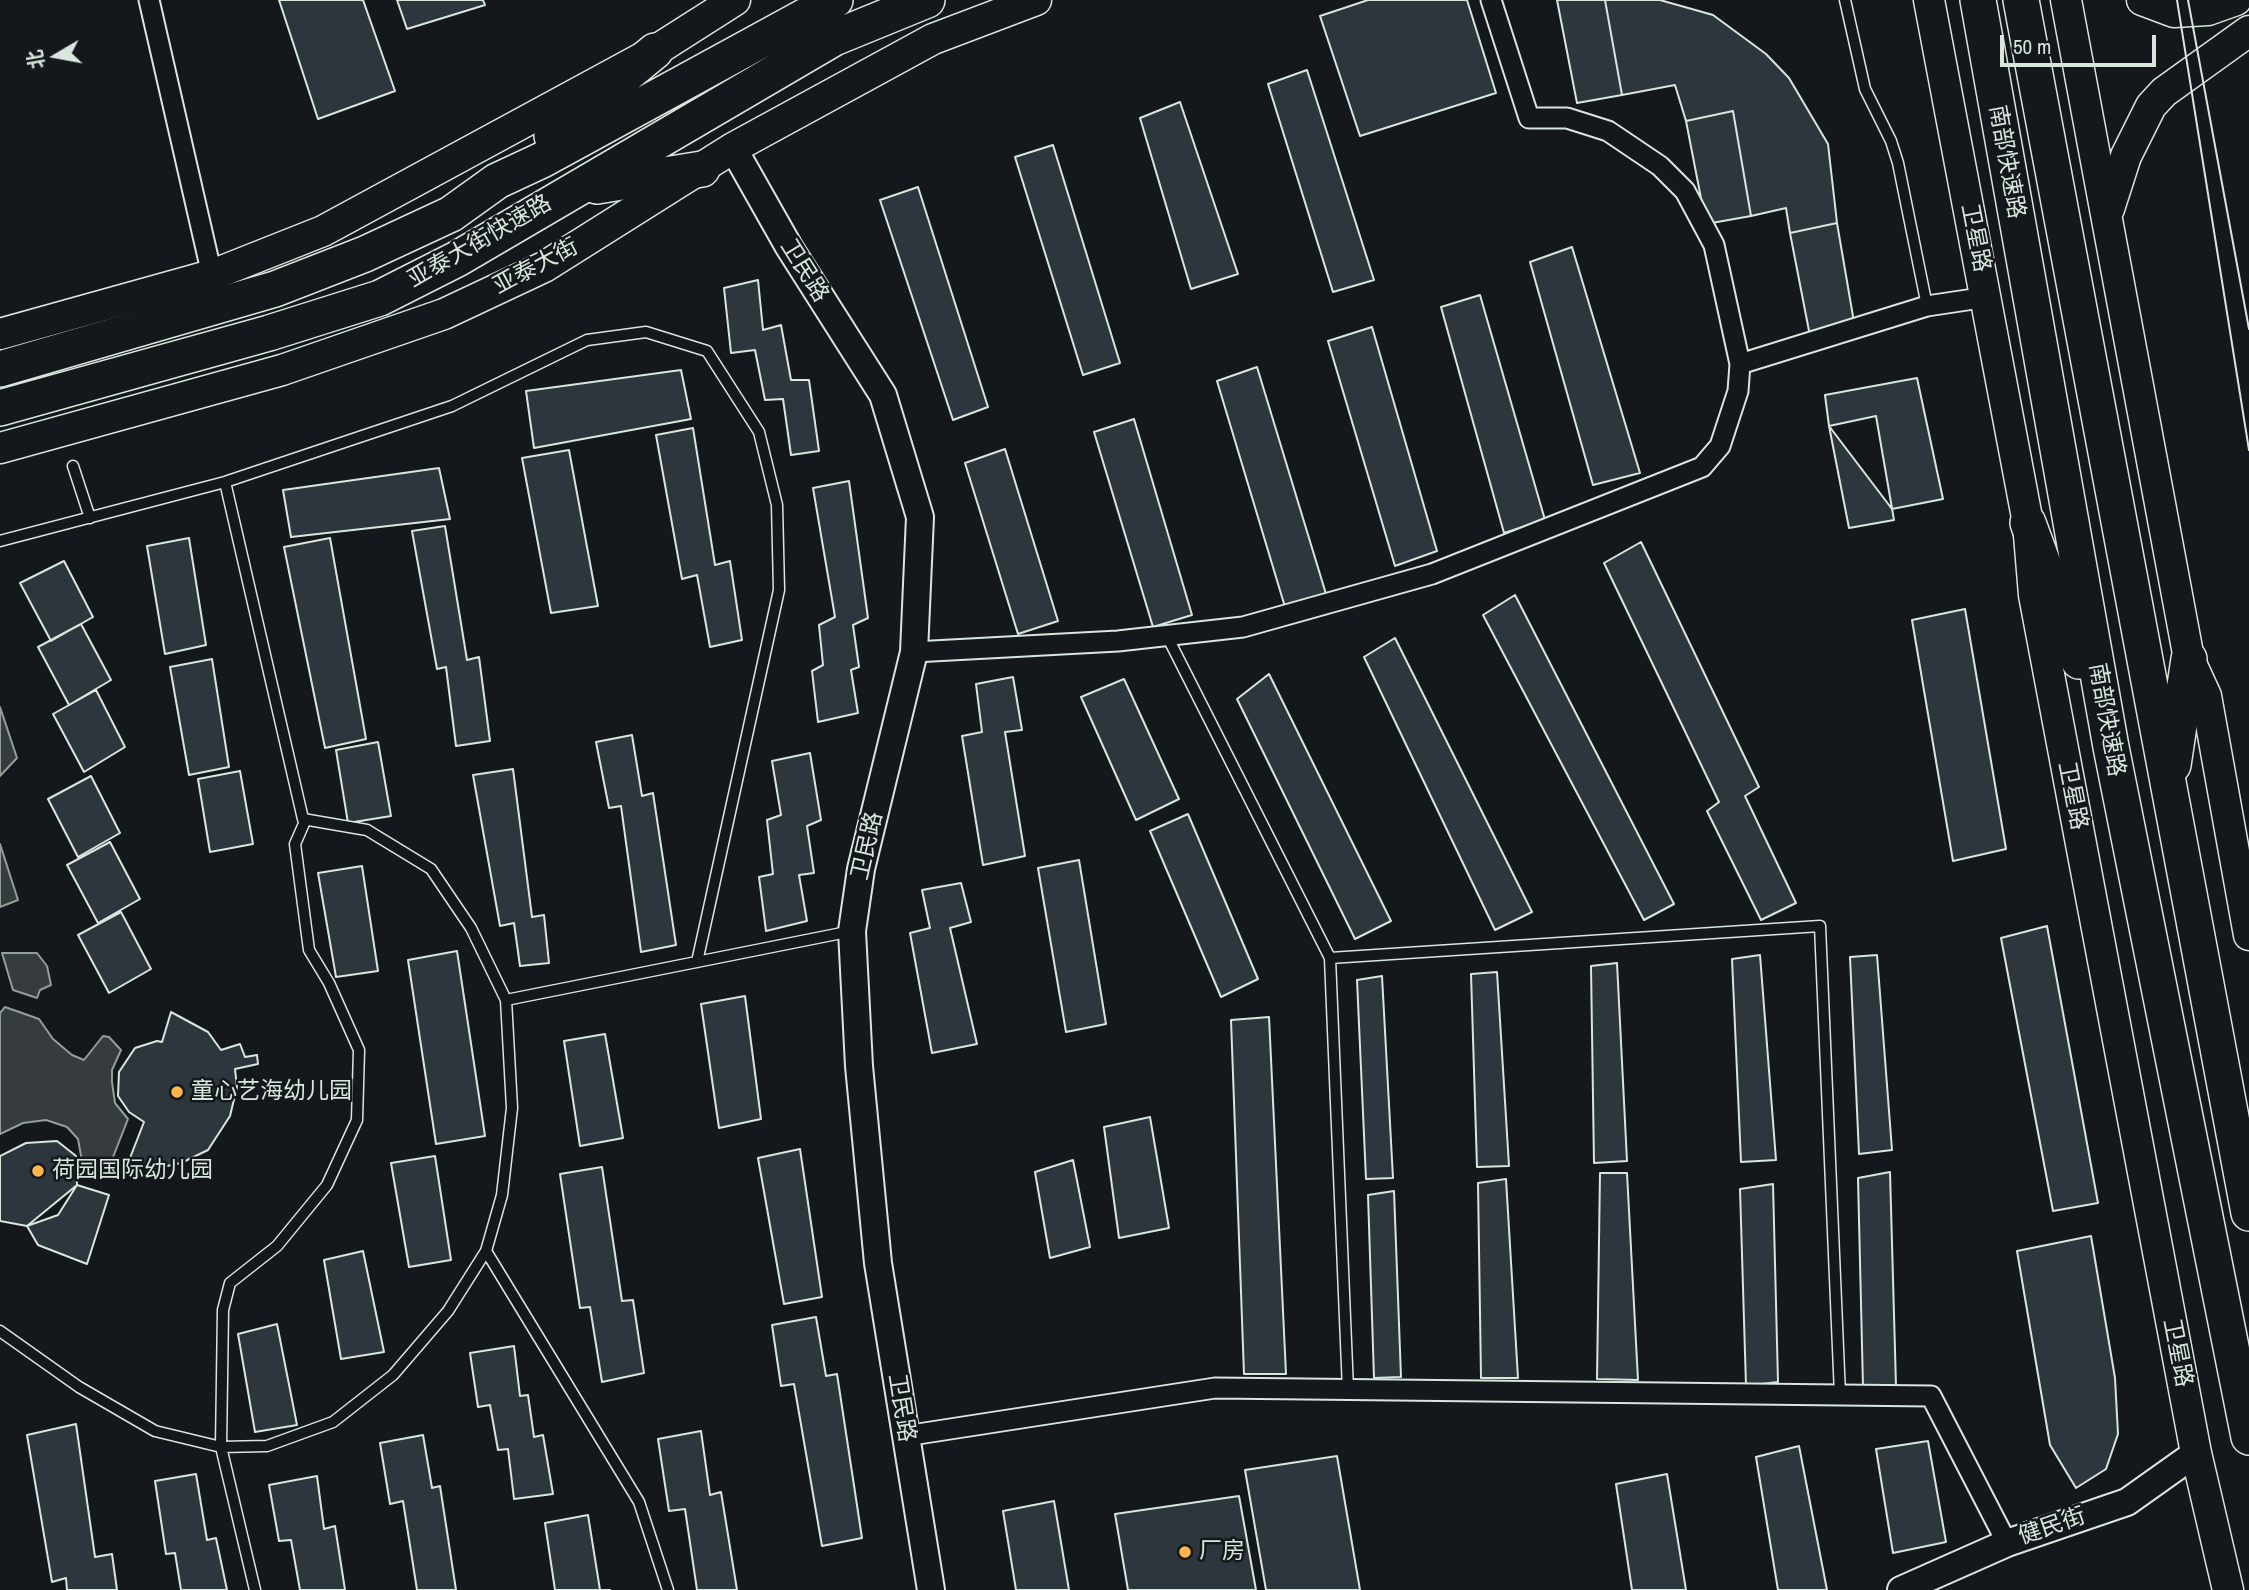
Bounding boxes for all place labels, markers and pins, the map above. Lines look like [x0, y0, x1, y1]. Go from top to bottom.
place label: 童心艺海幼儿园 [191, 1078, 352, 1106]
marker: 童心艺海幼儿园 [169, 1084, 185, 1100]
place label: 荷园国际幼儿园 [52, 1157, 213, 1185]
marker: 荷园国际幼儿园 [30, 1163, 46, 1179]
place label: 厂房 [1199, 1538, 1245, 1566]
marker: 厂房 [1177, 1544, 1193, 1560]

